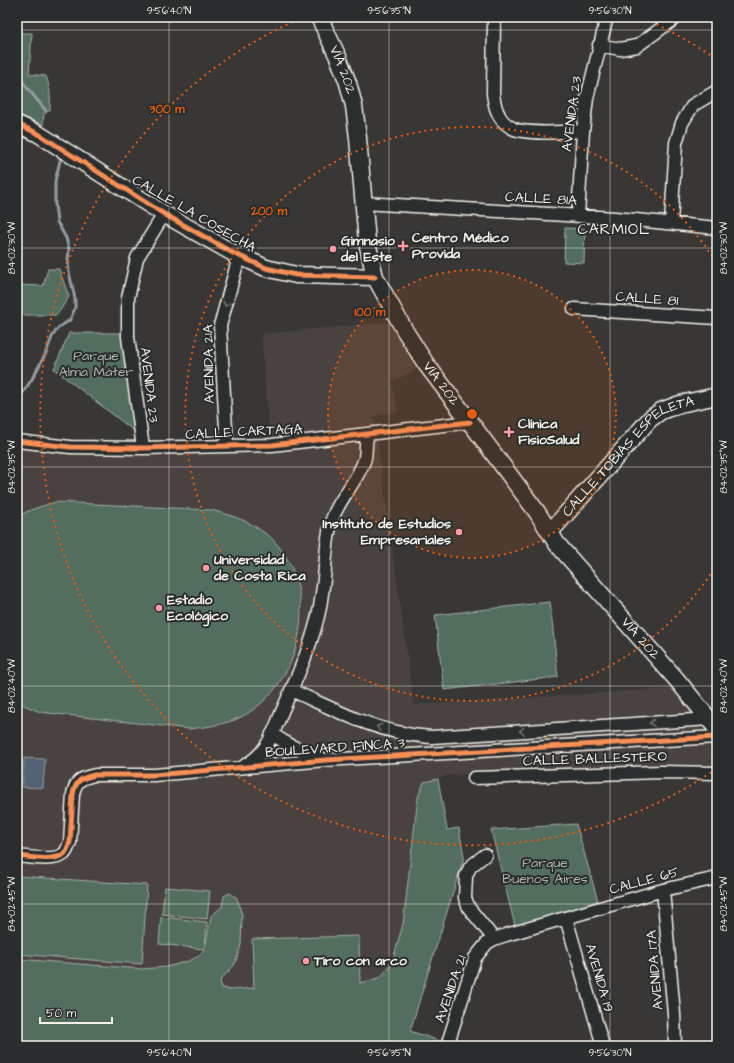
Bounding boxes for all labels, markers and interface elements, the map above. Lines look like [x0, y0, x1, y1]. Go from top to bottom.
text: 9°56'40"N [147, 4, 191, 18]
text: 9°56'35"N [367, 4, 411, 18]
text: 9°56'30"N [589, 4, 631, 18]
street label: VÍA 202 [324, 42, 360, 96]
street label: AVENIDA 23 [557, 75, 587, 153]
text: 300 m [148, 101, 185, 118]
street label: CALLE LA COSECHA [128, 170, 260, 258]
street label: CALLE 81A [505, 187, 578, 211]
text: 200 m [250, 203, 288, 220]
district label: CARMIOL [577, 219, 651, 240]
text: 84°02'30"W [5, 221, 19, 274]
text: 84°02'30"W [717, 221, 731, 274]
place label: Centro Médico Provida [412, 228, 509, 264]
place label: Gimnasio del Este [340, 231, 395, 267]
marker: Centro Médico Provida [397, 240, 409, 252]
marker: Gimnasio del Este [328, 244, 338, 254]
street label: CALLE 81 [615, 287, 679, 311]
one-way arrow [223, 301, 231, 307]
text: 100 m [355, 304, 386, 321]
street label: AVENIDA 21A [198, 324, 220, 404]
park label: Parque Alma Máter [59, 346, 133, 382]
street label: AVENIDA 23 [134, 346, 164, 424]
street label: VÍA 202 [418, 358, 464, 410]
street label: CALLE TOBÍAS ESPELETA [558, 391, 696, 521]
centre of rings [465, 407, 479, 421]
place label: Clínica FisioSalud [518, 414, 580, 450]
street label: CALLE CARTAGA [185, 419, 303, 445]
marker: Clínica FisioSalud [503, 426, 515, 438]
text: 84°02'35"W [5, 440, 19, 494]
text: 84°02'35"W [717, 440, 731, 494]
place label: Instituto de Estudios Empresariales [323, 514, 451, 550]
marker: Instituto de Estudios Empresariales [454, 527, 464, 537]
place label: Universidad de Costa Rica [213, 550, 307, 586]
marker: Universidad de Costa Rica [201, 563, 211, 573]
place label: Estadio Ecológico [167, 590, 228, 627]
marker: Estadio Ecológico [154, 603, 164, 613]
street label: VÍA 202 [616, 613, 664, 664]
text: 84°02'40"W [5, 658, 19, 713]
text: 84°02'40"W [717, 658, 731, 713]
one-way arrow [649, 719, 655, 727]
one-way arrow [376, 724, 383, 732]
one-way arrow [519, 727, 525, 735]
street label: BOULEVARD FINCA 3 [265, 733, 405, 763]
street label: CALLE BALLESTERO [523, 746, 667, 772]
park label: Parque Buenos Aires [502, 853, 588, 889]
street label: CALLE 65 [607, 862, 681, 900]
text: 84°02'45"W [5, 876, 19, 931]
text: 84°02'45"W [717, 876, 731, 931]
street label: AVENIDA 17A [642, 929, 668, 1011]
street label: AVENIDA 19 [580, 941, 618, 1015]
place label: Tiro con arco [313, 951, 407, 971]
street label: AVENIDA 21 [430, 952, 472, 1026]
marker: Tiro con arco [301, 956, 311, 966]
scale bar [40, 999, 112, 1025]
text: 50 m [46, 1005, 77, 1022]
text: 9°56'40"N [147, 1046, 191, 1060]
text: 9°56'35"N [367, 1046, 411, 1060]
text: 9°56'30"N [589, 1046, 631, 1060]

